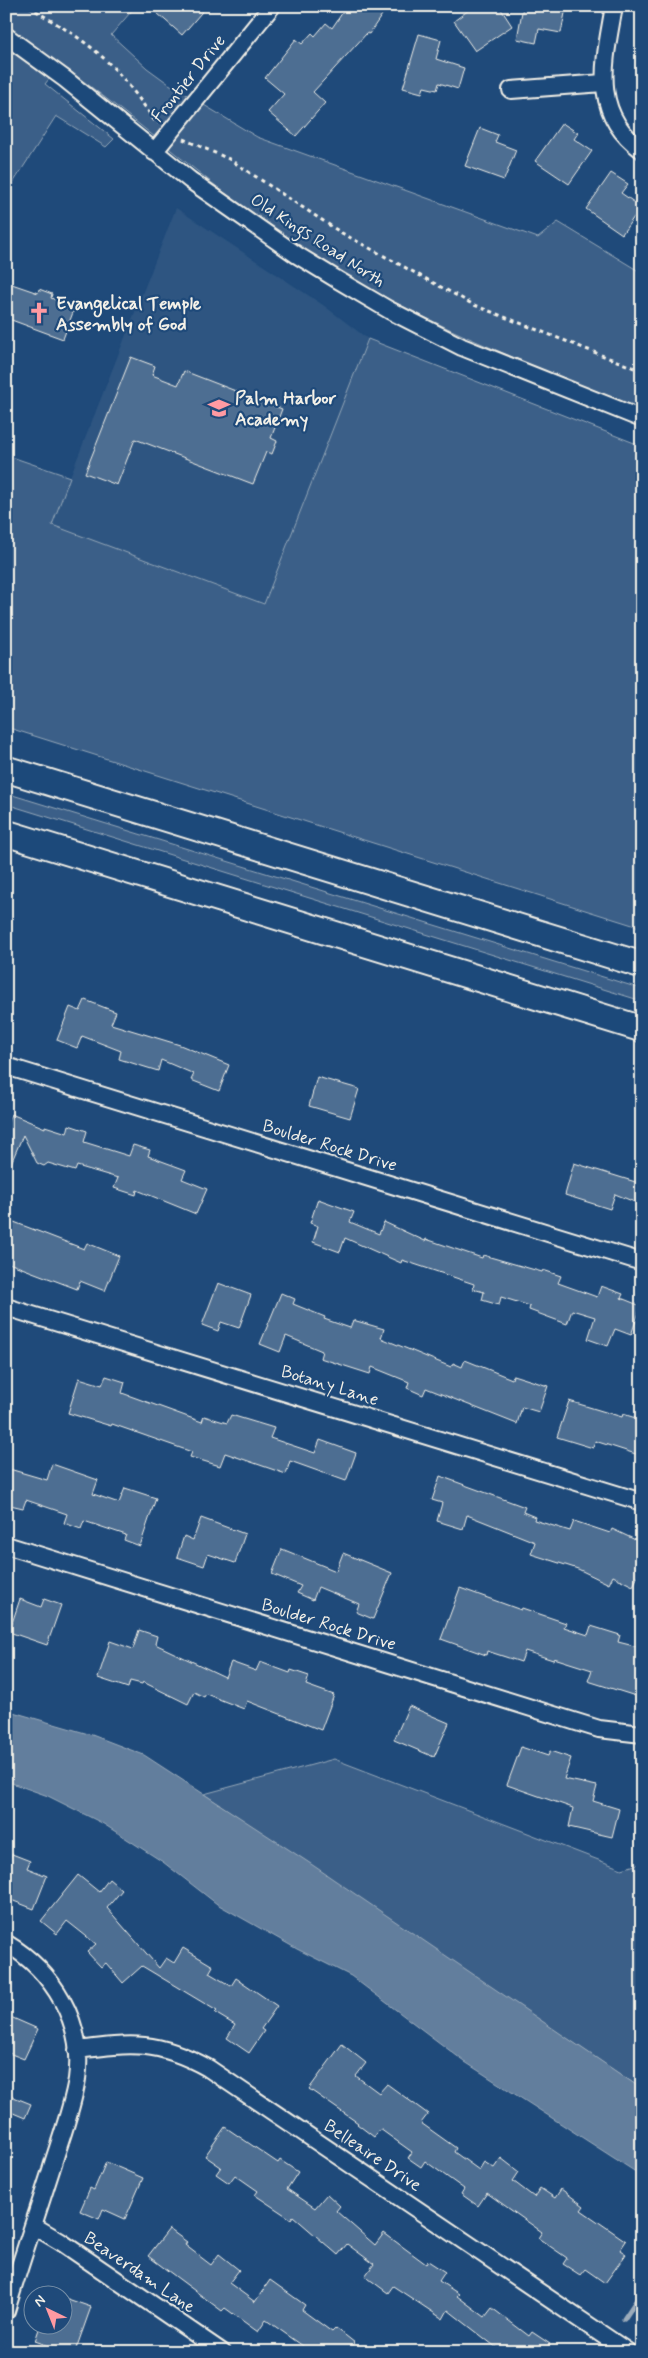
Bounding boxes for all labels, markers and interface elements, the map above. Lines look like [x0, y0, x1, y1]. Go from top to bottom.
street label: Frontier Drive [146, 30, 232, 128]
street label: Old Kings Road North [244, 188, 389, 295]
place label: Evangelical Temple Assembly of God [56, 292, 202, 337]
church icon: Evangelical Temple Assembly of God [26, 300, 52, 326]
place label: Palm Harbor Academy [235, 387, 337, 432]
school or university icon: Palm Harbor Academy [206, 395, 232, 421]
street label: Boulder Rock Drive [259, 1114, 400, 1178]
street label: Botany Lane [278, 1360, 382, 1412]
street label: Boulder Rock Drive [258, 1593, 399, 1657]
street label: Belleaire Drive [319, 2114, 426, 2198]
street label: Beaverdam Lane [79, 2226, 200, 2319]
north arrow [22, 2286, 72, 2336]
text: N [30, 2291, 49, 2311]

